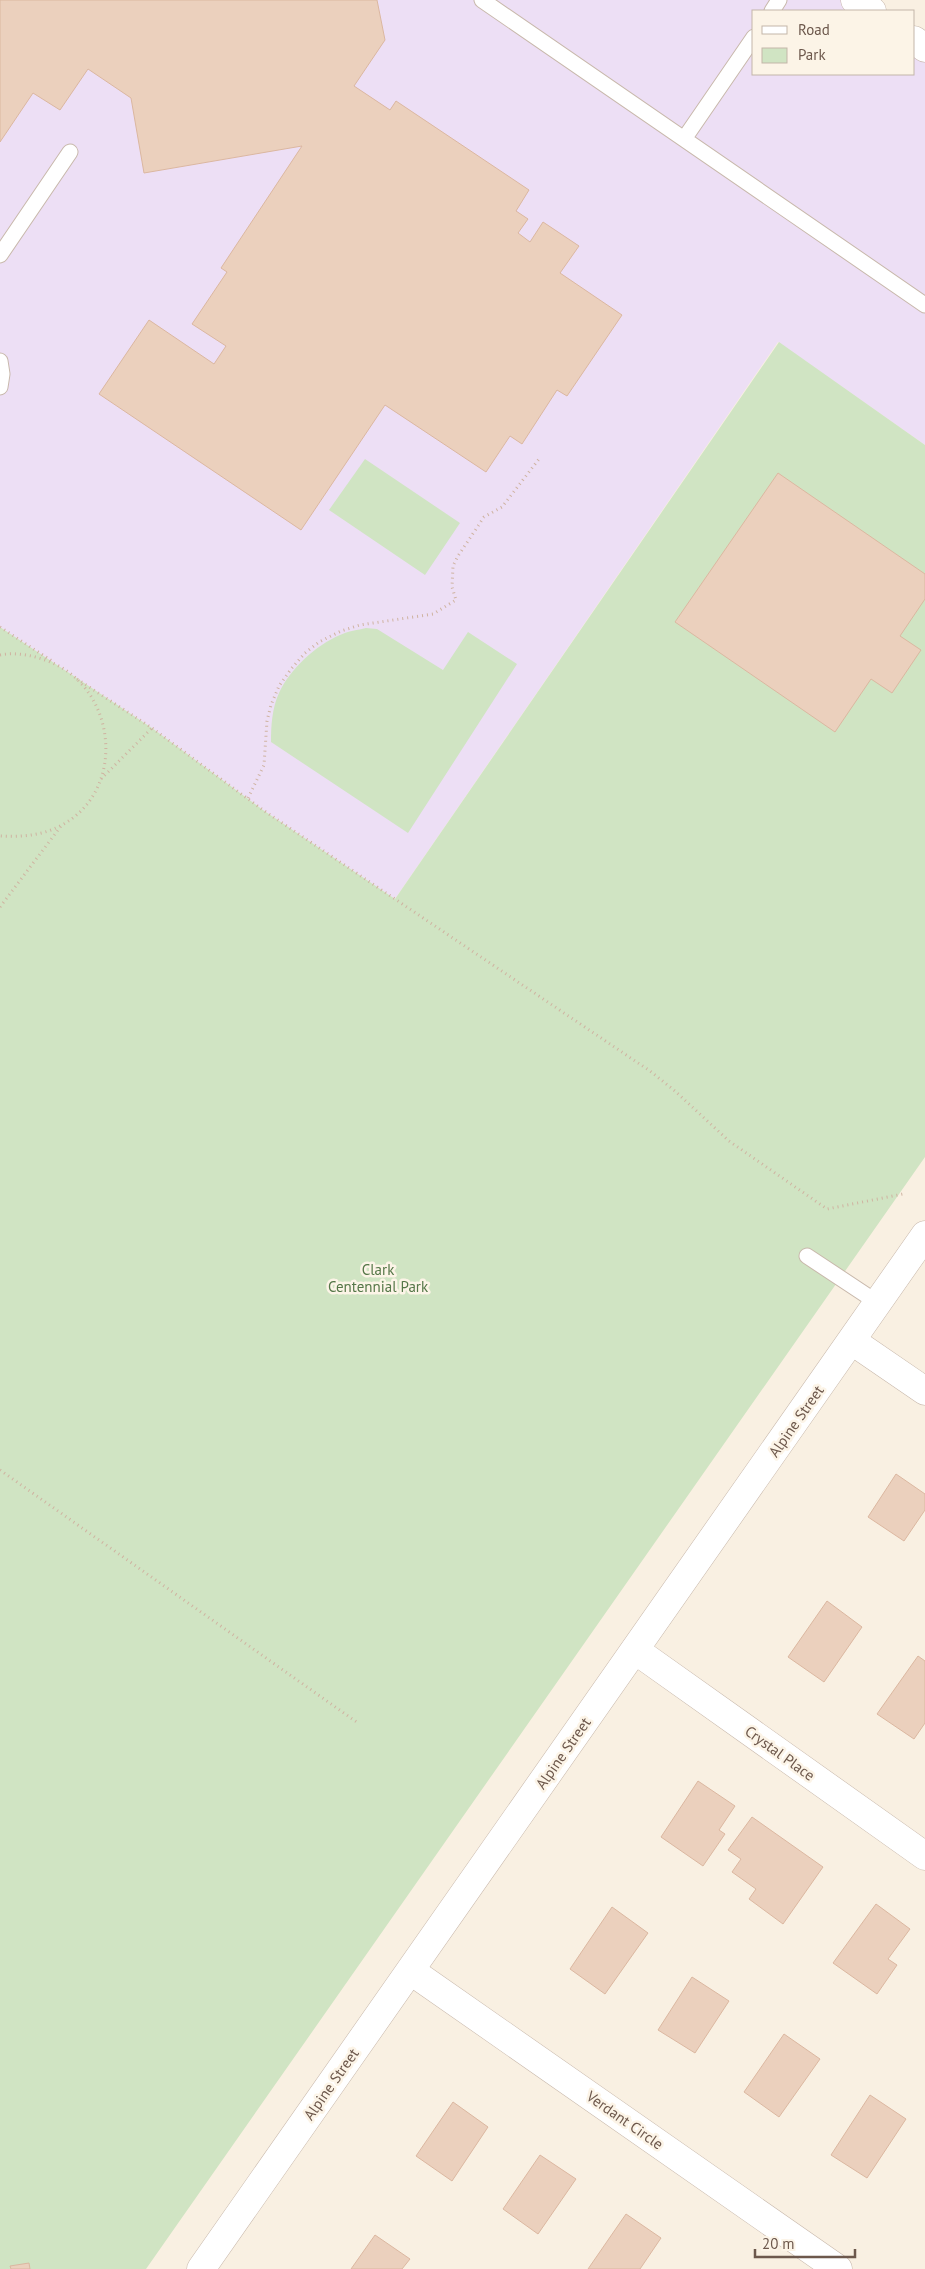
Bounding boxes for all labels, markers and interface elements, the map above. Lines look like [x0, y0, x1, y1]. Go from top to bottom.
legend [752, 10, 915, 75]
text: Road [798, 20, 830, 39]
text: Park [798, 45, 826, 64]
park label: Clark Centennial Park [328, 1260, 429, 1296]
street label: Alpine Street [764, 1381, 828, 1461]
street label: Alpine Street [531, 1713, 595, 1793]
street label: Crystal Place [741, 1721, 819, 1785]
street label: Alpine Street [299, 2044, 363, 2124]
street label: Verdant Circle [582, 2086, 667, 2153]
scale bar [755, 2226, 855, 2258]
text: 20 m [762, 2234, 795, 2253]

